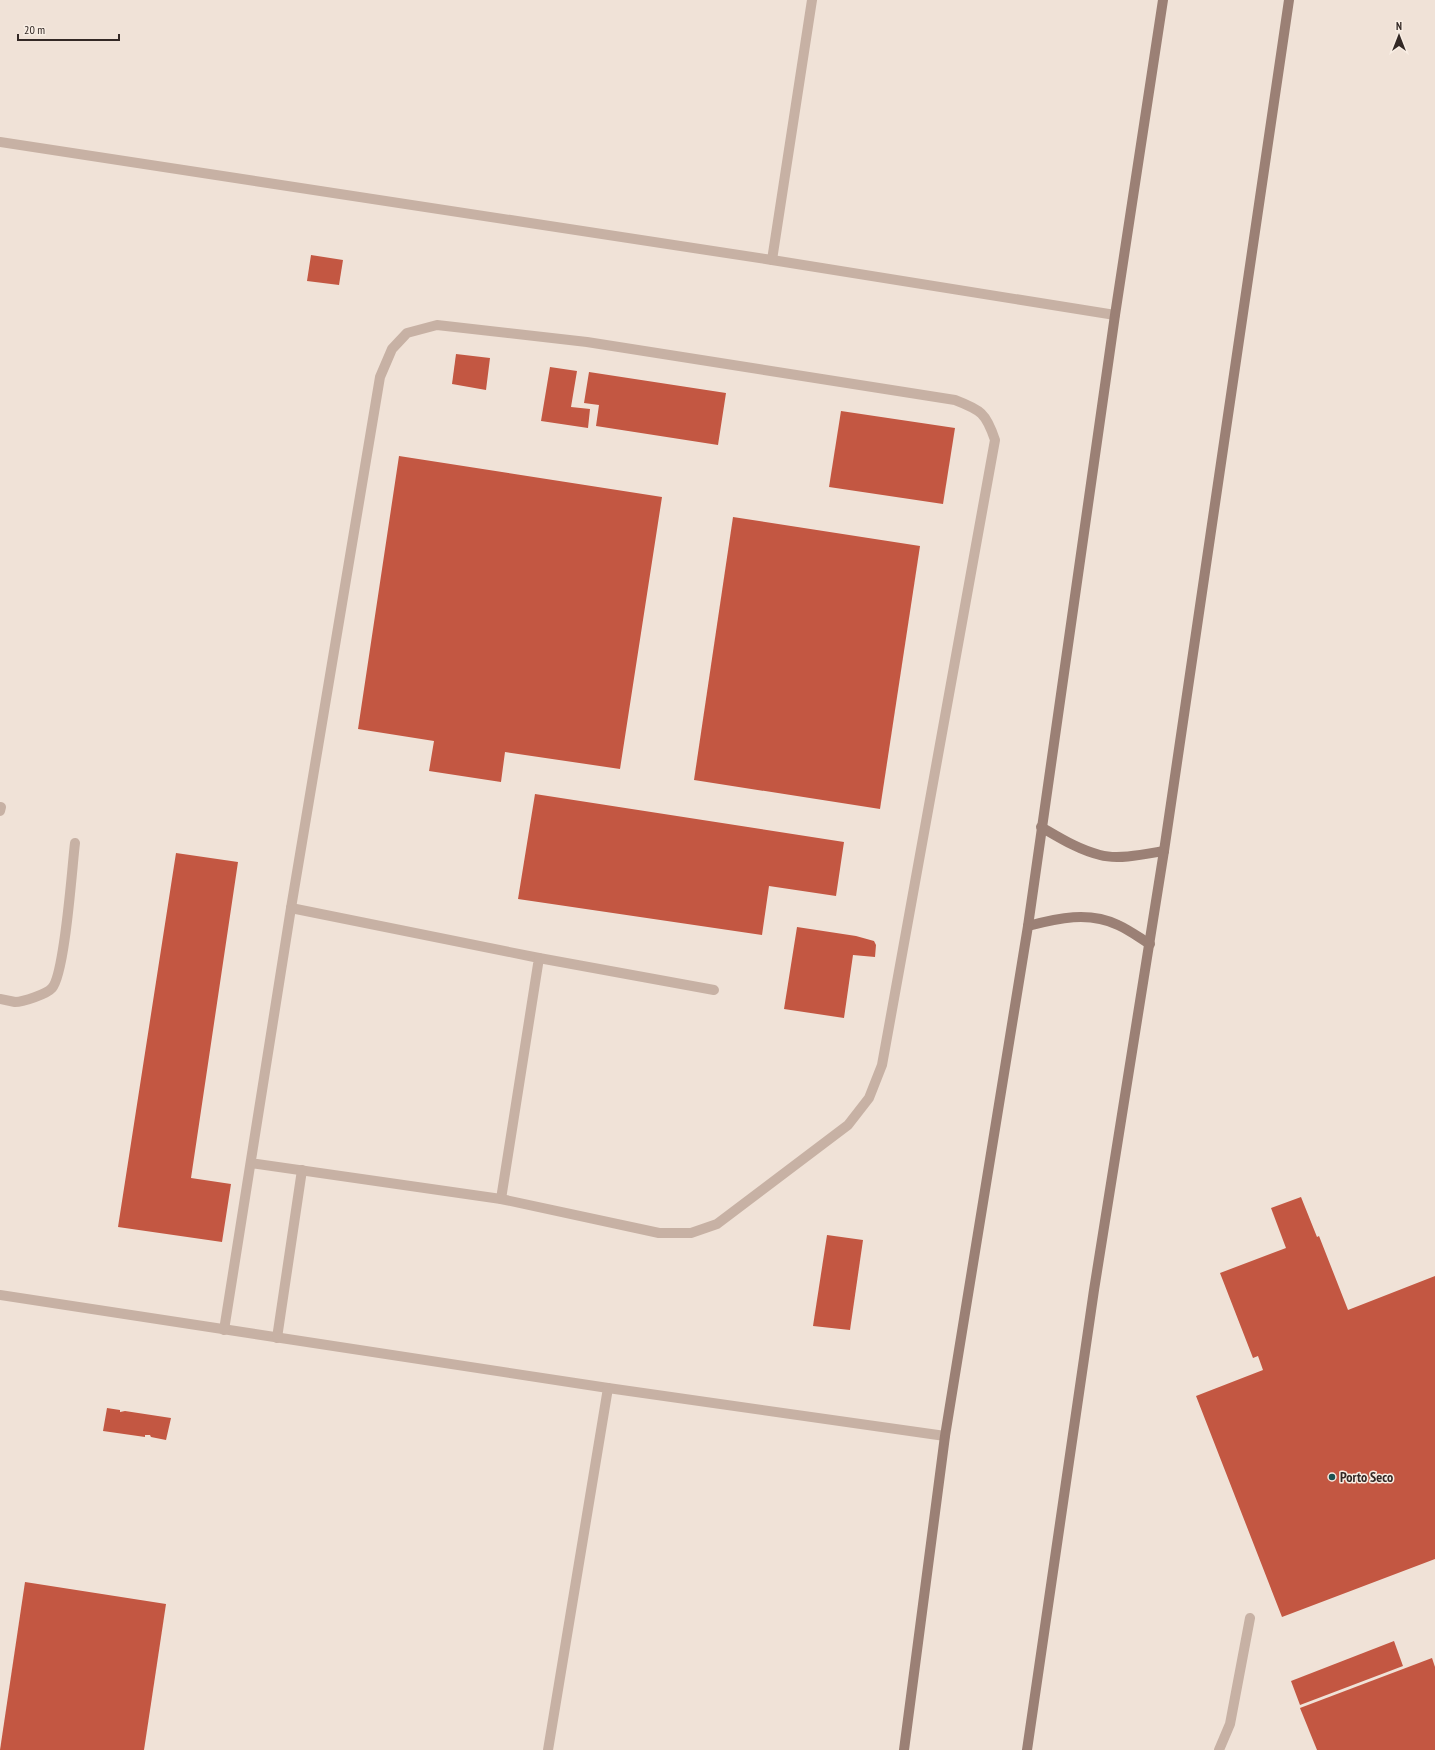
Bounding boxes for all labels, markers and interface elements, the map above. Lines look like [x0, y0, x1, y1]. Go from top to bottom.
scale bar [18, 16, 119, 42]
north arrow [1379, 16, 1419, 56]
text: N [1396, 19, 1402, 33]
text: 20 m [24, 22, 45, 37]
place label: Porto Seco [1340, 1468, 1393, 1486]
marker: Porto Seco [1327, 1472, 1337, 1482]

